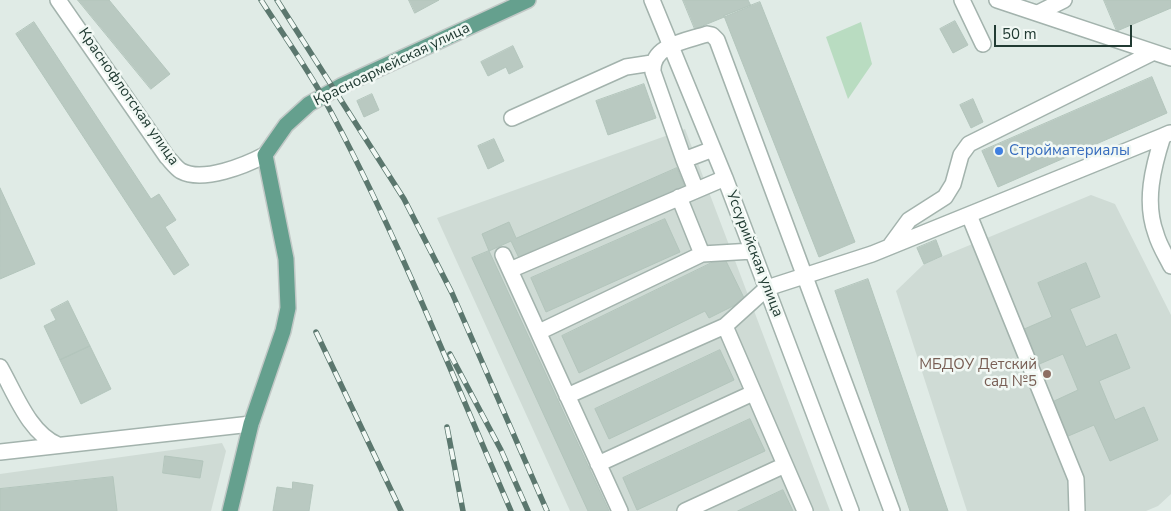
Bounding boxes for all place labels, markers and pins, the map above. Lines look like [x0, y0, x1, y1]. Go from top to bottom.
place label: Стройматериалы [1009, 142, 1130, 160]
marker: Стройматериалы [993, 145, 1005, 157]
place label: МБДОУ Детский сад №5 [919, 356, 1037, 391]
marker: МБДОУ Детский сад №5 [1041, 368, 1053, 380]

